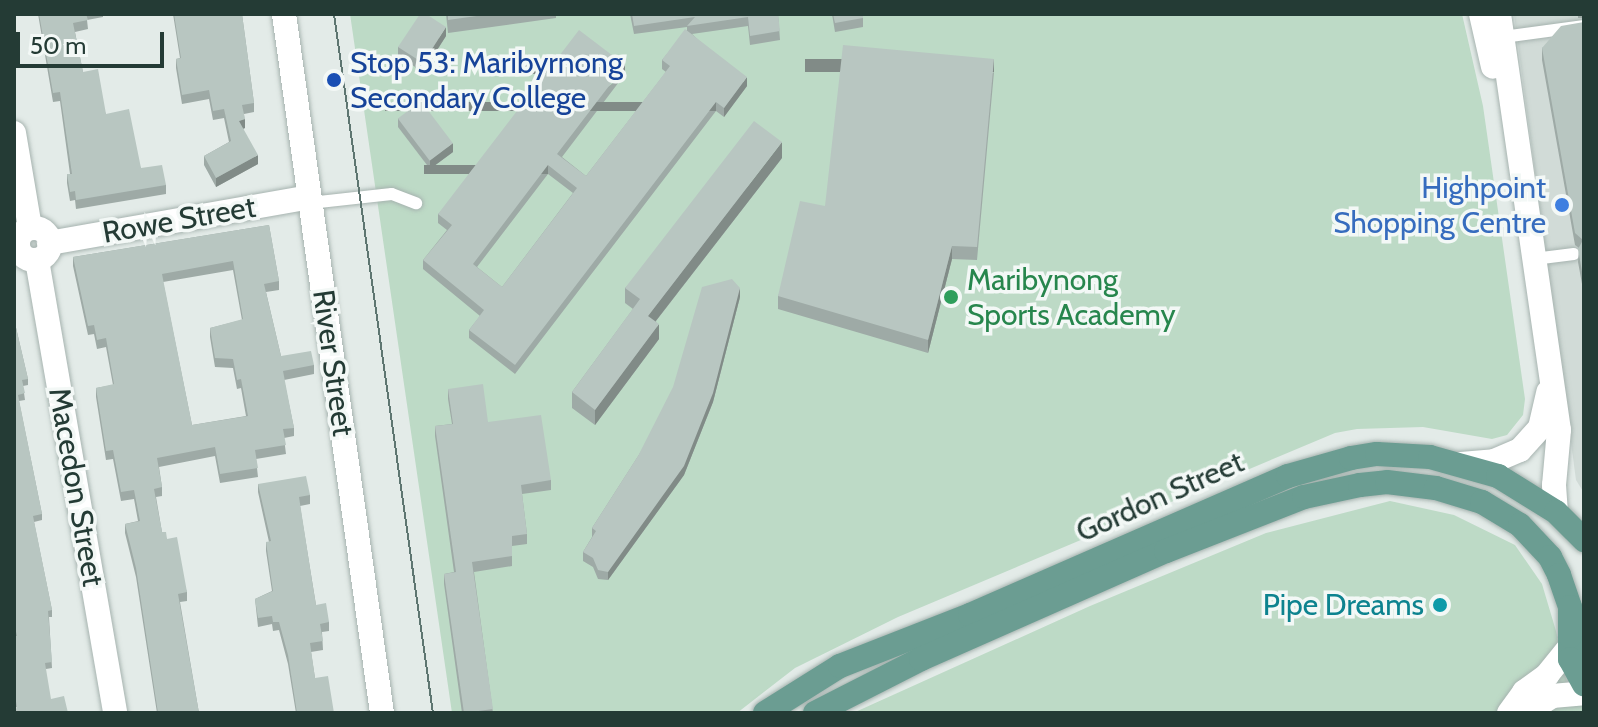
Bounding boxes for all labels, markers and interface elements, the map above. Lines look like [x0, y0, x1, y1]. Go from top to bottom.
scale bar [20, 16, 168, 66]
text: 50 m [30, 31, 86, 60]
place label: Stop 53: Maribyrnong Secondary College [350, 45, 623, 116]
marker: Stop 53: Maribyrnong Secondary College [325, 71, 343, 89]
place label: Highpoint Shopping Centre [1333, 170, 1546, 240]
street label: Rowe Street [100, 189, 258, 251]
marker: Highpoint Shopping Centre [1553, 196, 1571, 214]
place label: Maribynong Sports Academy [967, 262, 1176, 332]
street label: River Street [305, 288, 361, 438]
marker: Maribynong Sports Academy [942, 288, 960, 306]
street label: Macedon Street [41, 385, 111, 589]
street label: Gordon Street [1071, 444, 1249, 550]
place label: Pipe Dreams [1263, 587, 1424, 623]
marker: Pipe Dreams [1431, 596, 1449, 614]

